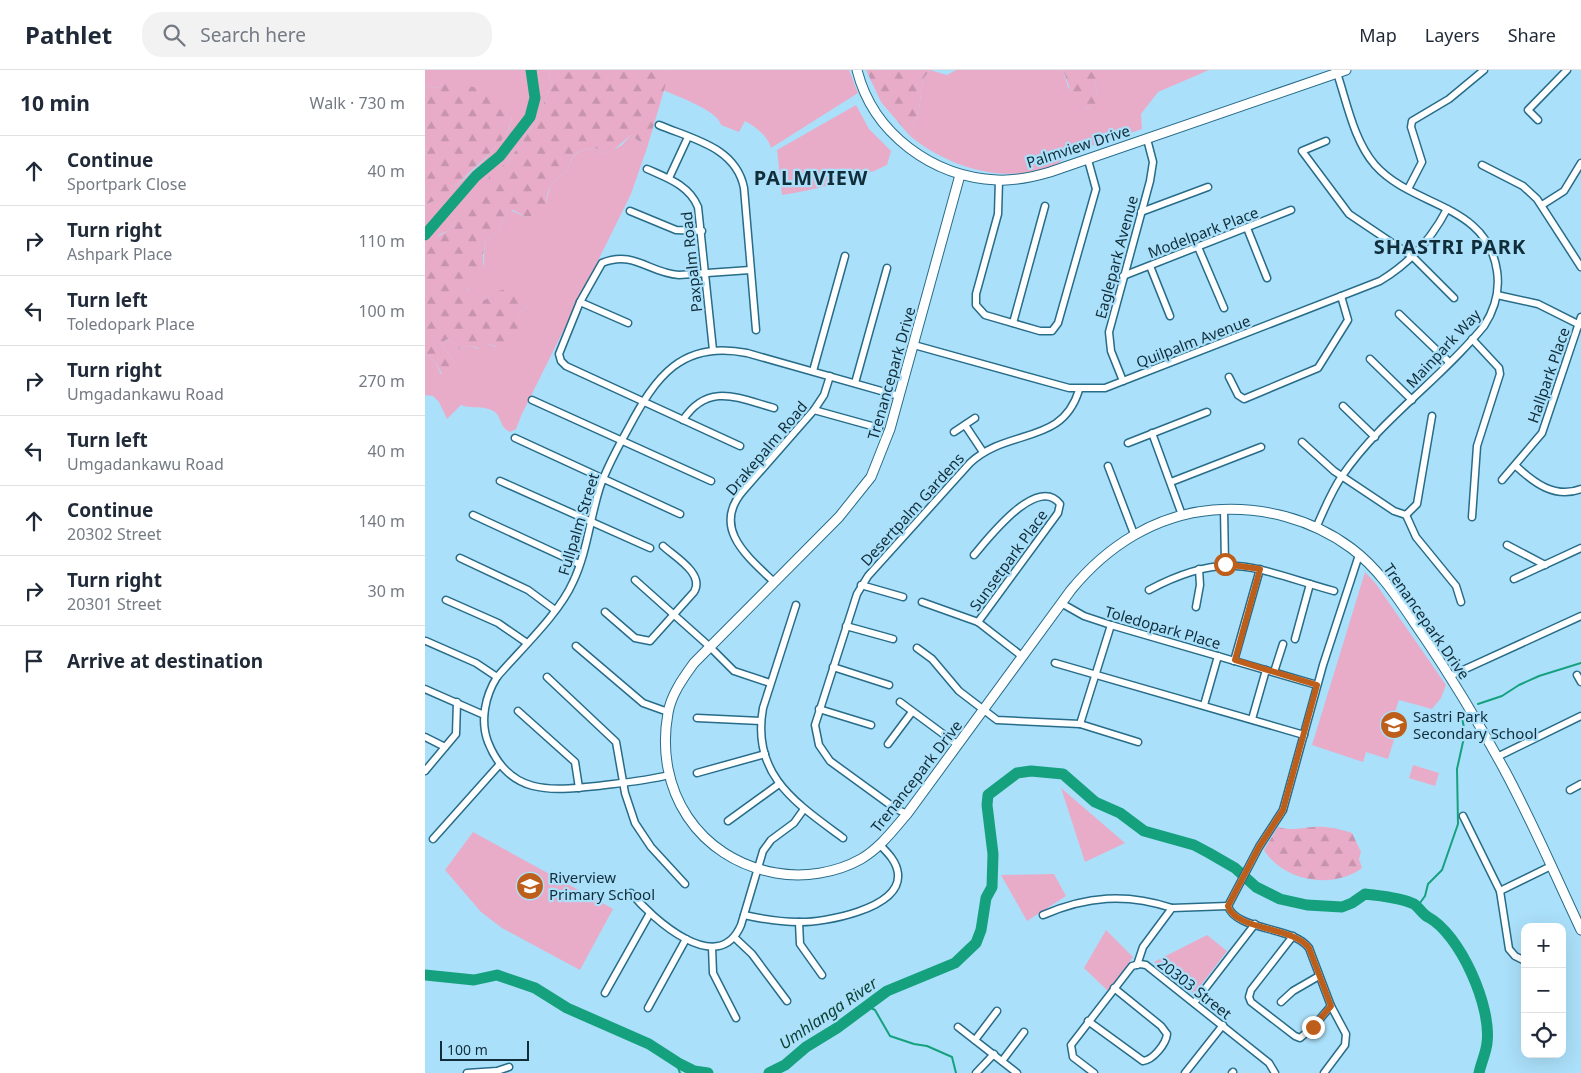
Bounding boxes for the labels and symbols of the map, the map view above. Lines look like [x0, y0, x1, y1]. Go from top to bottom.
street label: Palmview Drive [1024, 120, 1132, 172]
district label: PALMVIEW [754, 164, 868, 191]
street label: Eaglepark Avenue [1090, 193, 1142, 321]
street label: Modelpark Place [1145, 202, 1261, 262]
street label: Paxpalm Road [676, 211, 706, 313]
district label: SHASTRI PARK [1374, 233, 1526, 260]
street label: Trenancepark Drive [862, 304, 920, 442]
street label: Mainpark Way [1401, 304, 1485, 392]
street label: Quilpalm Avenue [1133, 310, 1253, 372]
street label: Hallpark Place [1522, 324, 1574, 426]
street label: Drakepalm Road [721, 397, 811, 499]
street label: Desertpalm Gardens [856, 448, 968, 570]
street label: Fullpalm Street [553, 470, 603, 578]
street label: Sunsetpark Place [964, 505, 1052, 615]
route start [1214, 553, 1237, 576]
street label: Trenancepark Drive [1379, 559, 1475, 683]
street label: Toledopark Place [1103, 601, 1223, 653]
place label: Sastri Park Secondary School [1413, 706, 1537, 743]
school or university icon: Sastri Park Secondary School [1379, 710, 1409, 740]
street label: Trenancepark Drive [866, 716, 966, 836]
place label: Riverview Primary School [549, 867, 655, 904]
school or university icon: Riverview Primary School [515, 871, 545, 901]
street label: 20303 Street [1154, 953, 1237, 1024]
water label: Umhlanga River [775, 972, 882, 1054]
route end [1302, 1016, 1325, 1039]
scale bar [440, 1038, 529, 1061]

